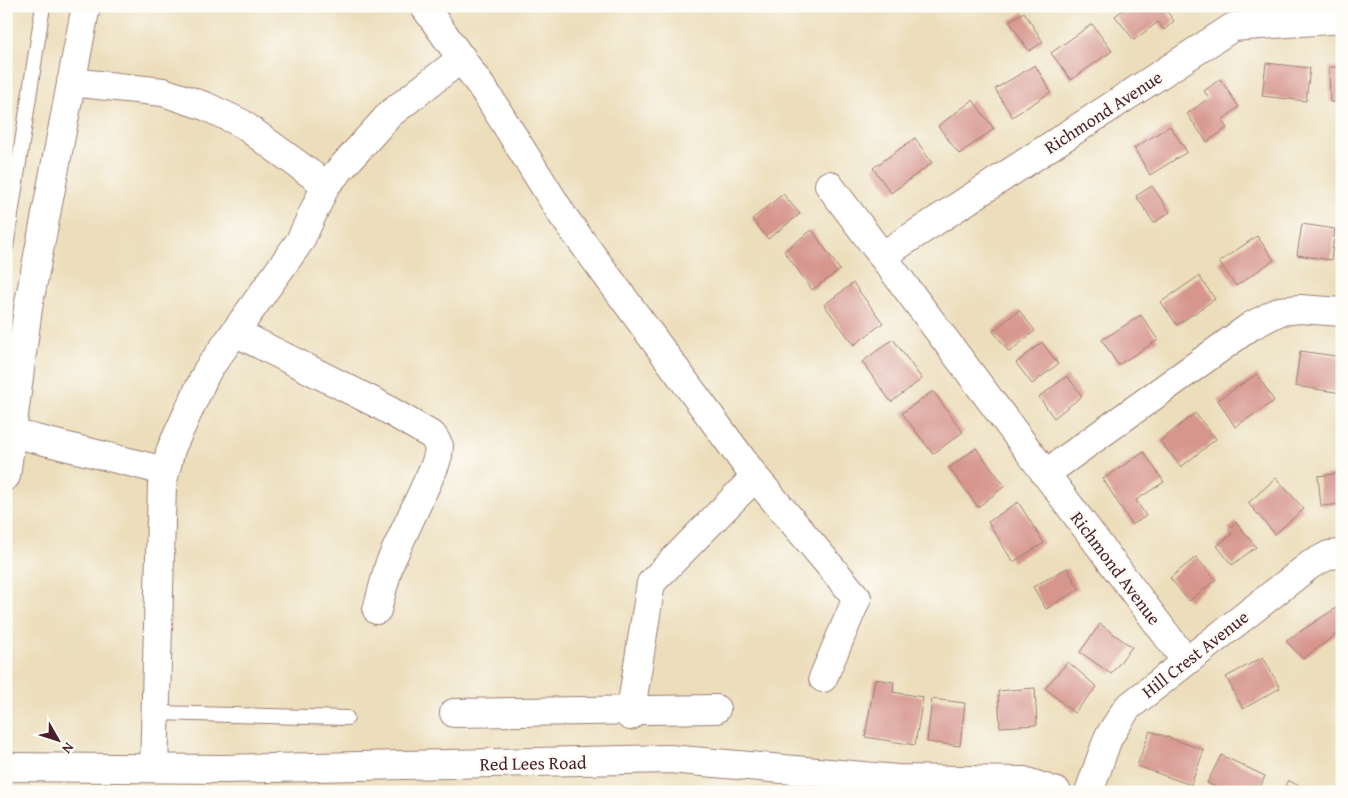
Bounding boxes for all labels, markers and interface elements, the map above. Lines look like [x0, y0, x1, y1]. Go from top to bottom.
street label: Richmond Avenue [1039, 64, 1167, 160]
street label: Richmond Avenue [1064, 506, 1168, 630]
street label: Hill Crest Avenue [1136, 604, 1254, 704]
north arrow [32, 716, 82, 766]
text: N [57, 738, 79, 759]
street label: Red Lees Road [479, 749, 587, 777]

